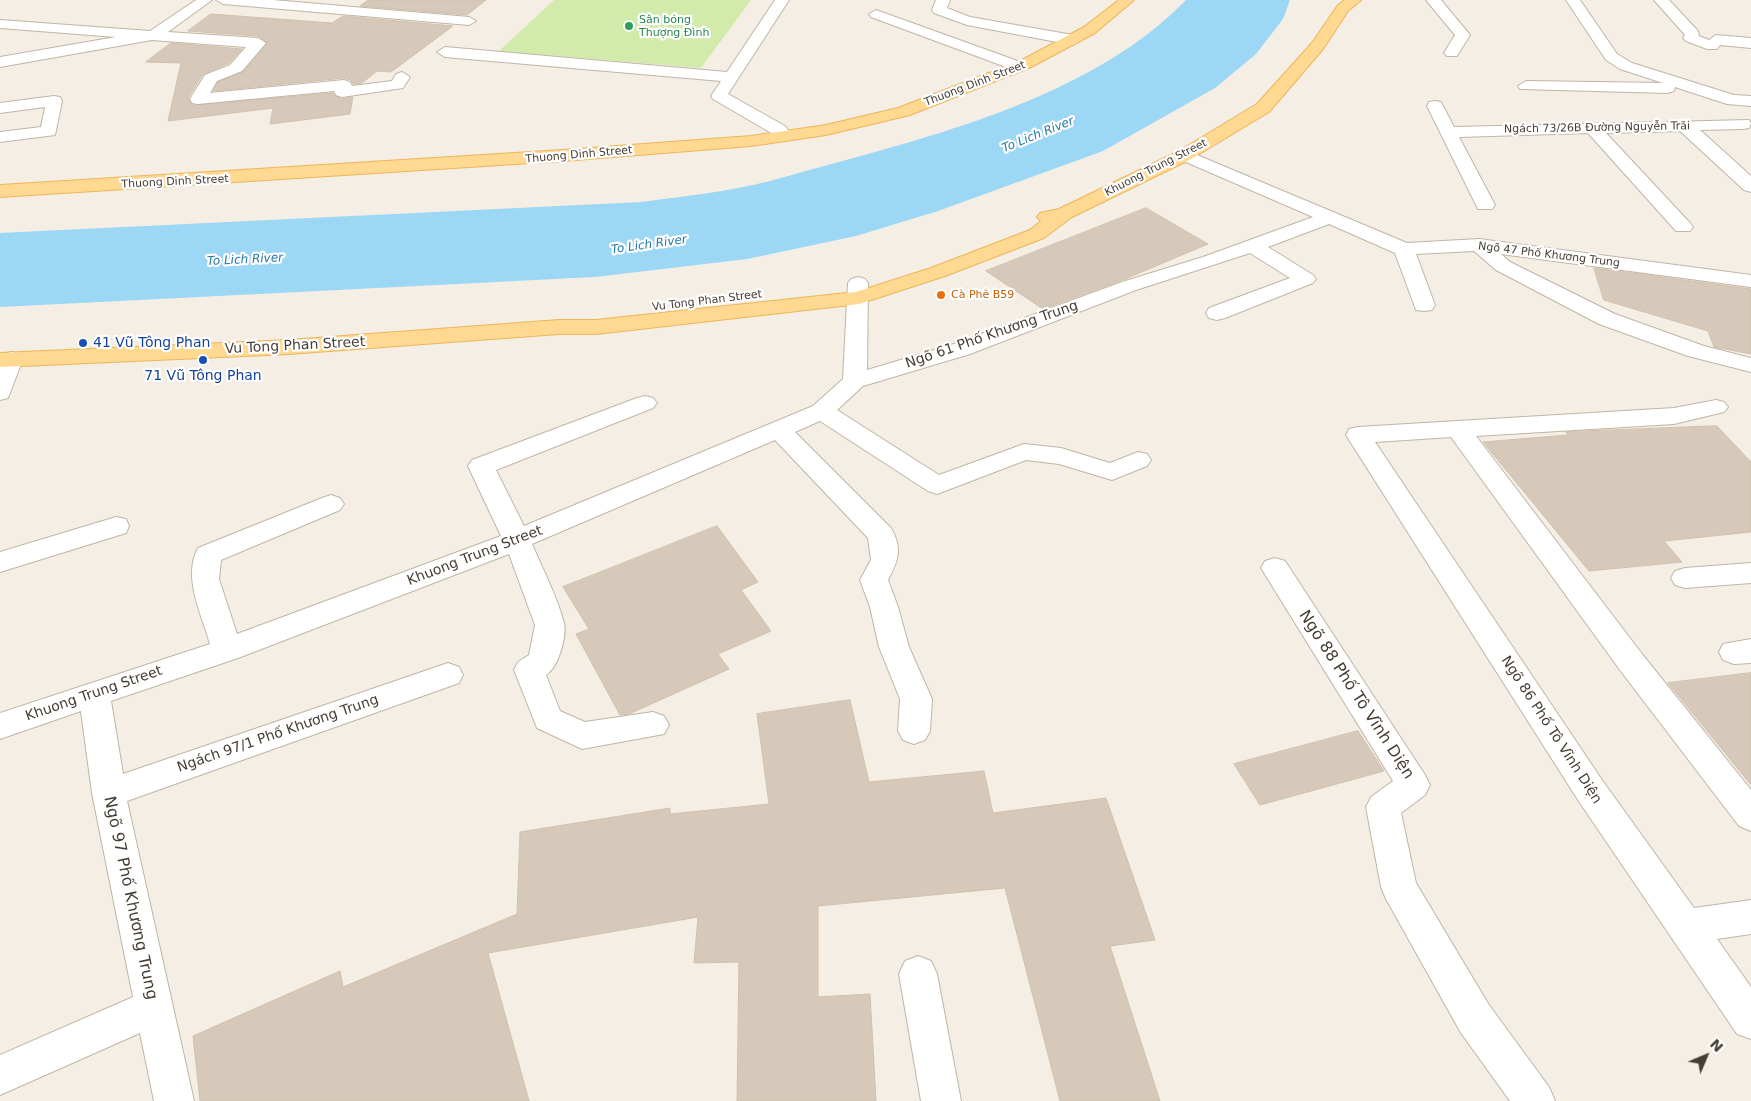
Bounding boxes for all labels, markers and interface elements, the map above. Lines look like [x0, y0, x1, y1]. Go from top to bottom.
place label: Sân bóng Thượng Đình [639, 13, 709, 39]
marker: Sân bóng Thượng Đình [623, 20, 635, 32]
street label: Thuong Dinh Street [923, 59, 1027, 109]
water label: To Lich River [1000, 114, 1076, 156]
street label: Ngách 73/26B Đường Nguyễn Trãi [1504, 120, 1690, 136]
street label: Khuong Trung Street [1103, 137, 1209, 199]
street label: Thuong Dinh Street [525, 144, 633, 166]
street label: Thuong Dinh Street [121, 173, 229, 191]
water label: To Lich River [610, 233, 688, 257]
street label: Ngõ 47 Phố Khương Trung [1477, 240, 1621, 270]
water label: To Lich River [207, 251, 283, 269]
street label: Vu Tong Phan Street [651, 288, 763, 314]
place label: Cà Phê B59 [951, 288, 1014, 302]
marker: Cà Phê B59 [935, 289, 947, 301]
street label: Ngõ 61 Phố Khương Trung [903, 298, 1081, 372]
street label: Vu Tong Phan Street [224, 334, 366, 358]
place label: 41 Vũ Tông Phan [93, 335, 210, 351]
marker: 41 Vũ Tông Phan [77, 337, 89, 349]
marker: 71 Vũ Tông Phan [197, 354, 209, 366]
place label: 71 Vũ Tông Phan [144, 368, 262, 384]
street label: Khuong Trung Street [405, 522, 545, 590]
street label: Ngõ 88 Phố Tô Vĩnh Diện [1294, 607, 1418, 783]
street label: Ngõ 86 Phố Tô Vĩnh Diện [1497, 653, 1605, 807]
street label: Khuong Trung Street [23, 663, 165, 725]
street label: Ngách 97/1 Phố Khương Trung [175, 692, 381, 776]
street label: Ngõ 97 Phố Khương Trung [99, 795, 161, 1001]
north arrow [1681, 1031, 1731, 1081]
text: N [1707, 1036, 1726, 1055]

